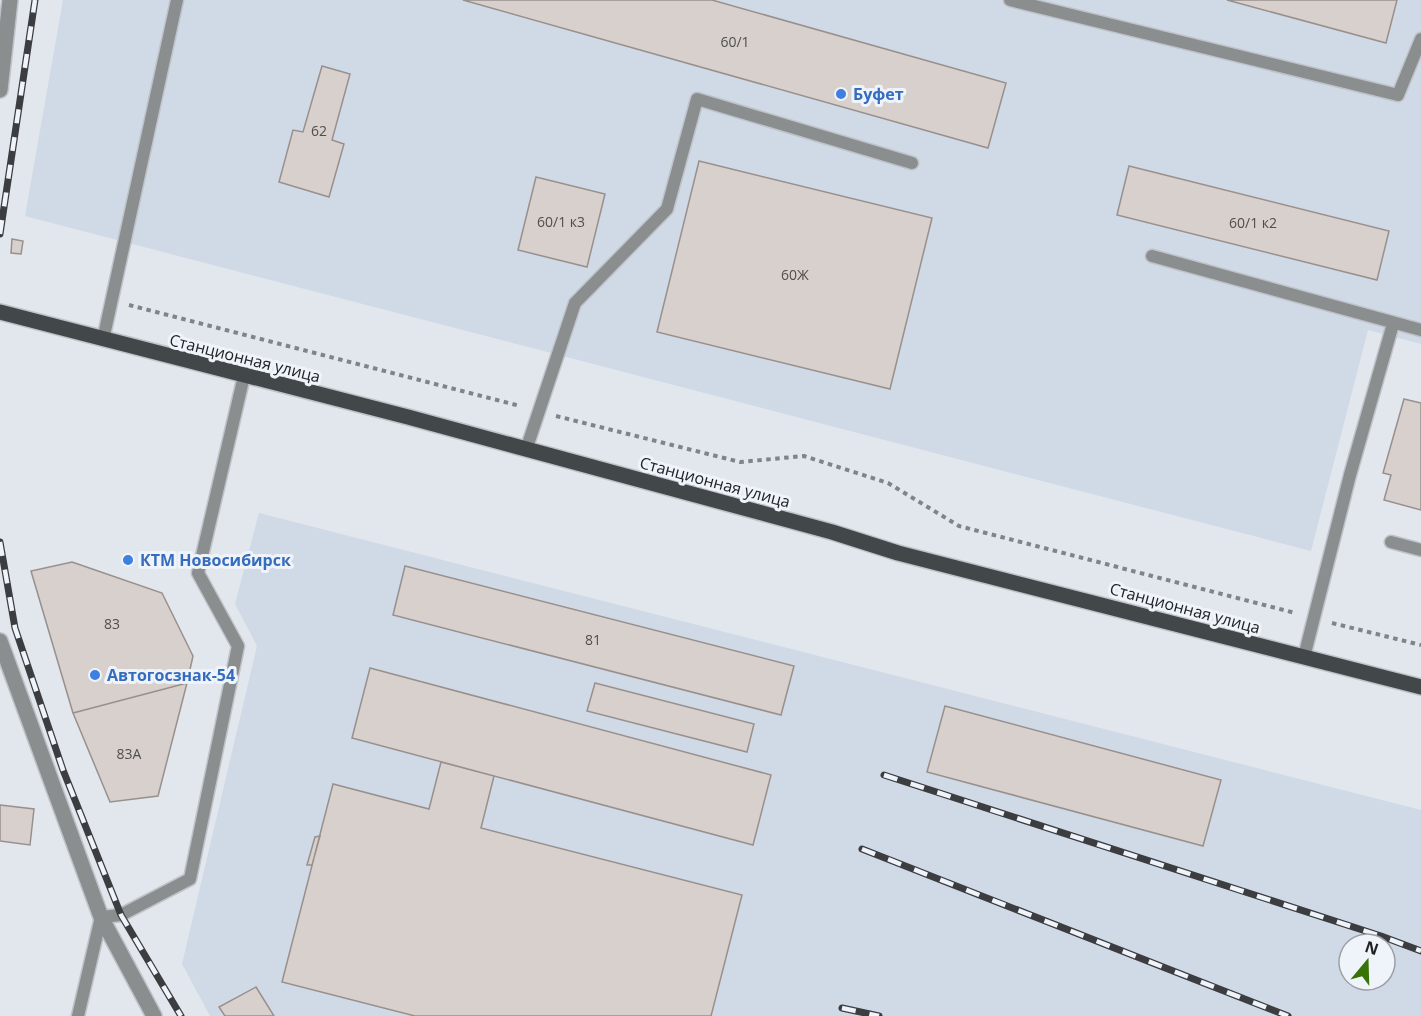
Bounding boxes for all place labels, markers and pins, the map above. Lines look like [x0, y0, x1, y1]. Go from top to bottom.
place label: Буфет [853, 83, 904, 105]
marker: Буфет [834, 87, 848, 101]
place label: КТМ Новосибирск [140, 549, 291, 571]
marker: КТМ Новосибирск [121, 553, 135, 567]
place label: Автогосзнак-54 [107, 664, 235, 686]
marker: Автогосзнак-54 [88, 668, 102, 682]

